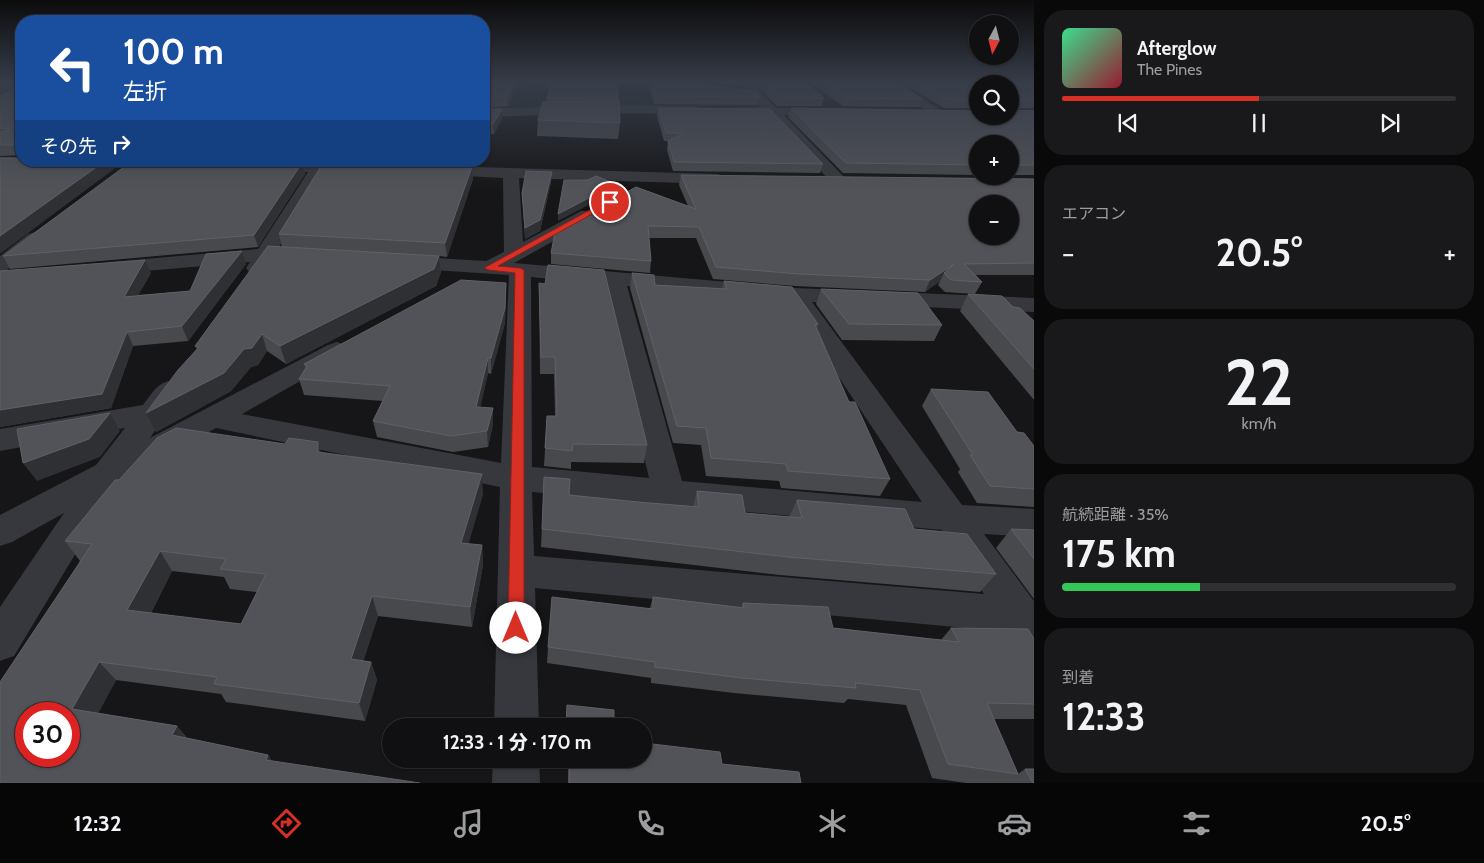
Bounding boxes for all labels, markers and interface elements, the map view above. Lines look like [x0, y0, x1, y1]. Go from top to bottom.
north arrow [969, 15, 1019, 65]
map controls [969, 15, 1019, 245]
text: 100 m [123, 30, 224, 73]
icon: left [40, 35, 105, 100]
text: Afterglow [1137, 37, 1217, 60]
text: The Pines [1137, 60, 1202, 79]
button: search [969, 75, 1019, 125]
text: 左折 [123, 78, 167, 105]
icon: previous [1114, 109, 1142, 137]
icon: pause [1245, 109, 1273, 137]
icon: next [1376, 109, 1404, 137]
icon: right [107, 130, 135, 158]
text: その先 [40, 135, 97, 158]
button: + [969, 135, 1019, 185]
pin [589, 181, 631, 223]
icon: arrive [596, 188, 624, 216]
button: − [969, 195, 1019, 245]
text: エアコン [1062, 204, 1126, 223]
text: 20.5° [1216, 229, 1302, 276]
text: − [1062, 236, 1074, 270]
text: + [1444, 236, 1456, 270]
text: 22 [1225, 342, 1293, 421]
text: km/h [1241, 414, 1277, 433]
text: 航続距離 · 35% [1062, 505, 1169, 524]
text: 175 km [1062, 530, 1176, 577]
position arrow [489, 601, 541, 653]
text: 到着 [1062, 668, 1094, 687]
text: 12:33 [1062, 693, 1146, 740]
speed limit sign: 30 [15, 702, 80, 767]
text: 12:33 · 1 分 · 170 m [443, 731, 591, 754]
icon: directions [269, 806, 304, 841]
icon: music [451, 806, 486, 841]
icon: phone [633, 806, 668, 841]
icon: climate [815, 806, 850, 841]
icon: car [997, 806, 1032, 841]
icon: filters [1179, 806, 1214, 841]
text: 12:32 [73, 810, 122, 837]
text: 20.5° [1361, 810, 1411, 837]

